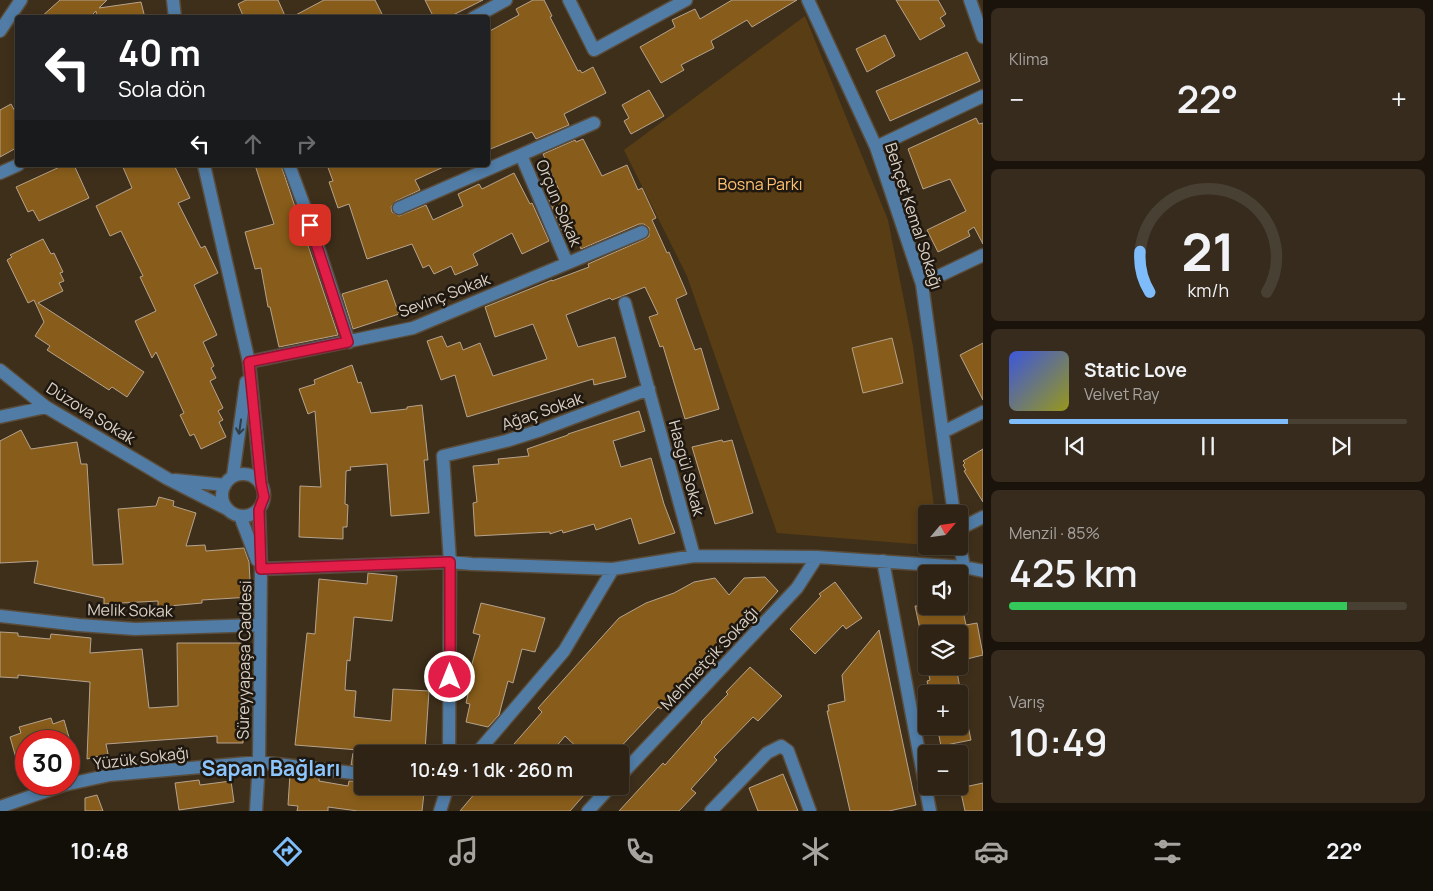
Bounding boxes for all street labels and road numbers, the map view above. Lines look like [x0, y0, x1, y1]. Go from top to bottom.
street label: Behçet Kemal Sokağı [880, 140, 948, 292]
street label: Orçun Sokak [531, 156, 588, 251]
street label: Sevinç Sokak [395, 267, 494, 323]
street label: Düzova Sokak [42, 377, 141, 450]
street label: Ağaç Sokak [498, 386, 587, 435]
street label: Hasgül Sokak [664, 418, 711, 519]
street label: Süreyyapaşa Caddesi [232, 580, 256, 740]
street label: Melik Sokak [87, 598, 174, 622]
street label: Mehmetçik Sokağı [655, 601, 763, 715]
street label: Yüzük Sokağı [92, 741, 190, 775]

